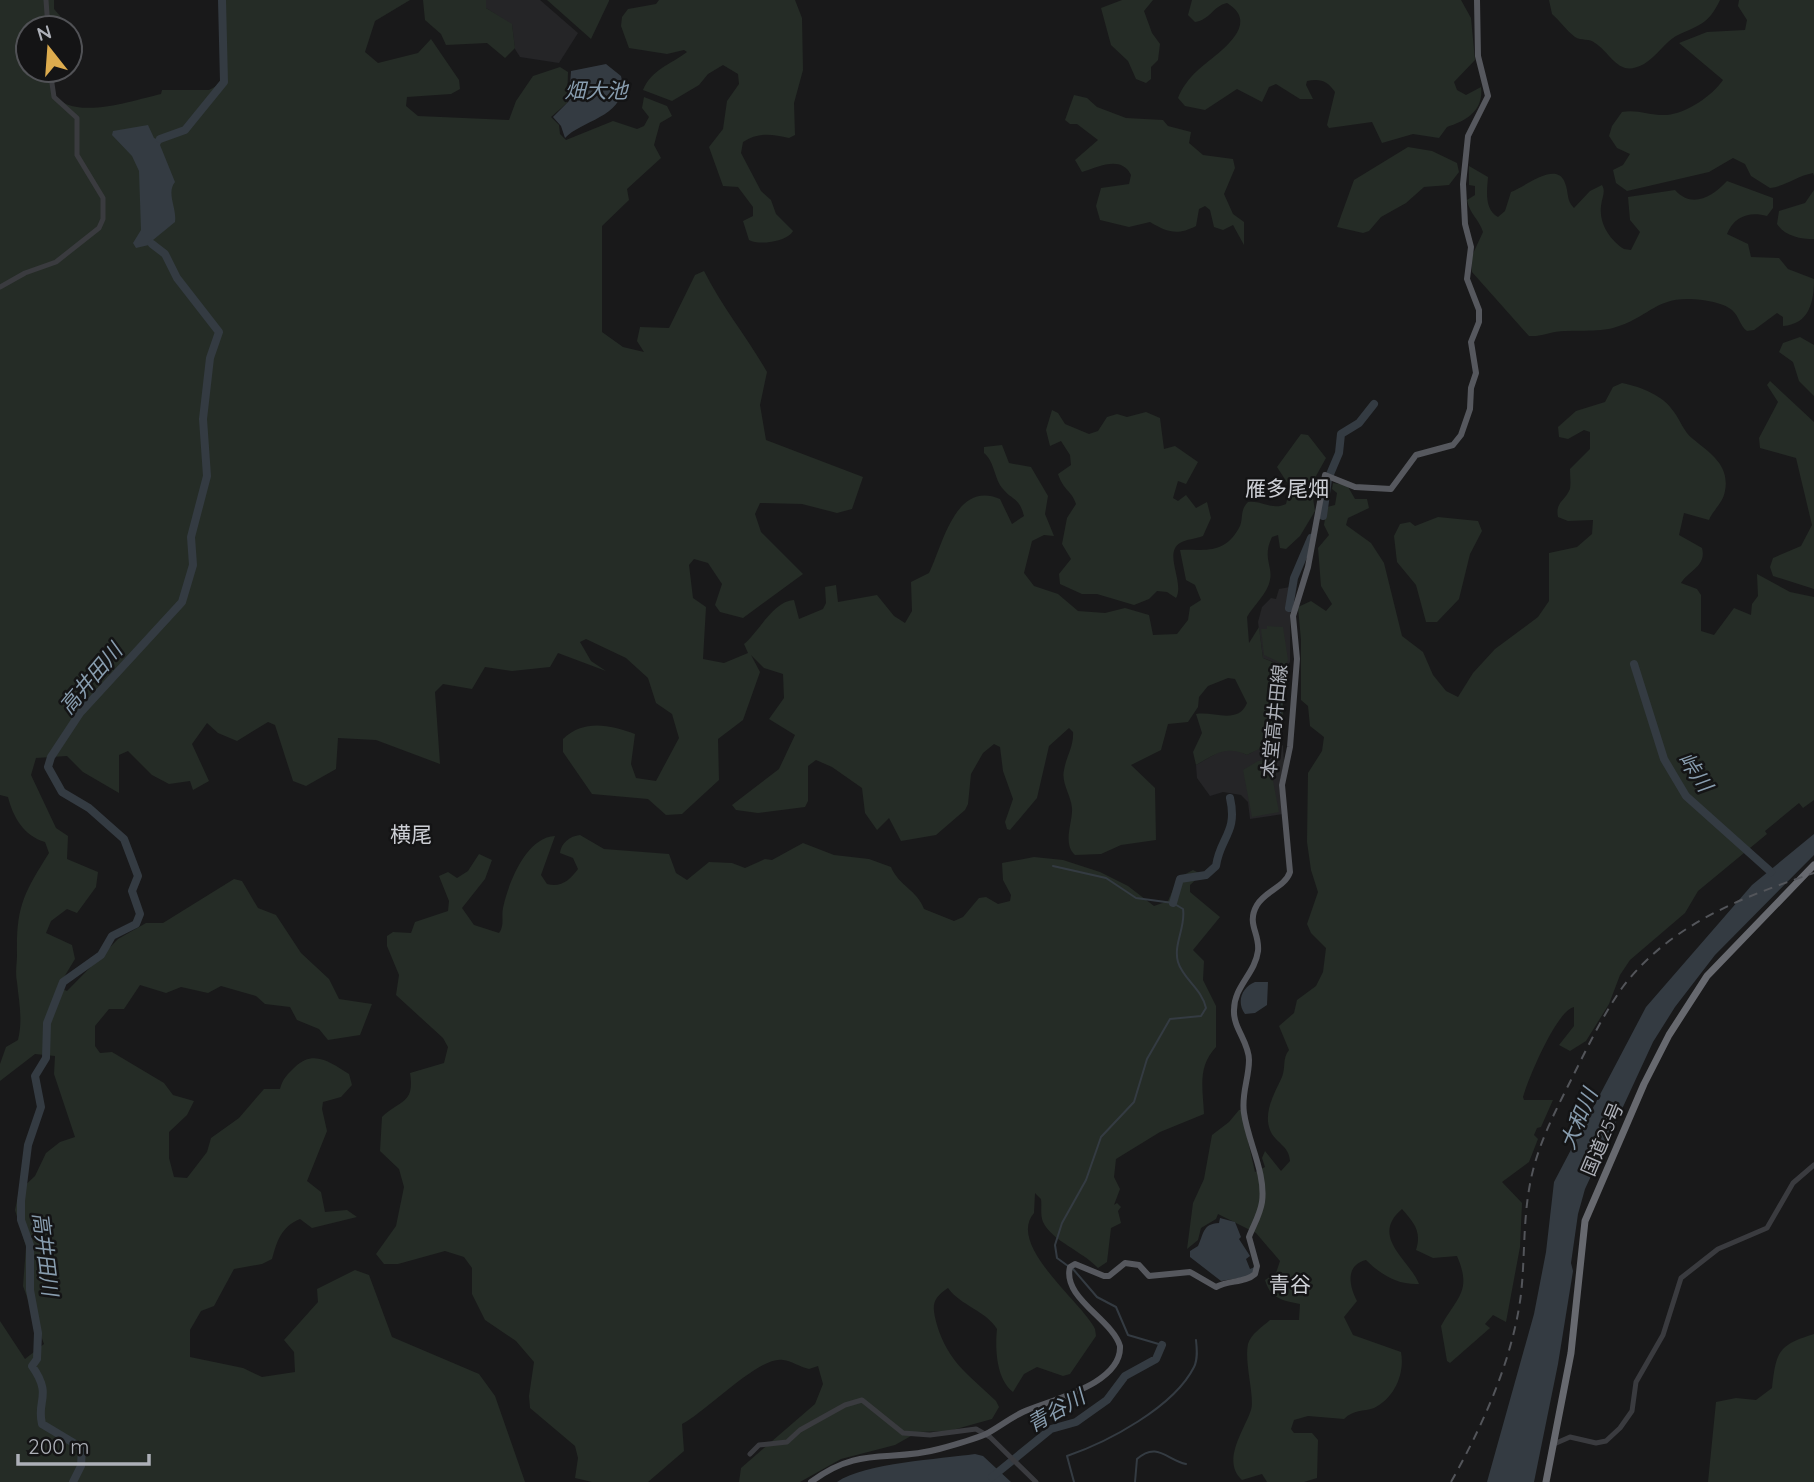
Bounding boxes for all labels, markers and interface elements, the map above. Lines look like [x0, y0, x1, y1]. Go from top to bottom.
north arrow [14, 14, 84, 84]
text: N [34, 19, 54, 46]
water label: 畑大池 [565, 77, 629, 103]
district label: 雁多尾畑 [1245, 475, 1329, 501]
water label: 高井田川 [53, 636, 128, 719]
street label: 本堂高井田線 [1256, 663, 1292, 779]
water label: 峠川 [1673, 747, 1719, 798]
district label: 横尾 [390, 821, 432, 847]
water label: 大和川 [1554, 1083, 1603, 1153]
street label: 国道25号 [1576, 1098, 1628, 1180]
water label: 高井田川 [28, 1211, 64, 1299]
district label: 青谷 [1269, 1271, 1311, 1297]
water label: 青谷川 [1022, 1382, 1091, 1437]
scale bar [18, 1422, 149, 1466]
text: 200 m [28, 1433, 90, 1459]

